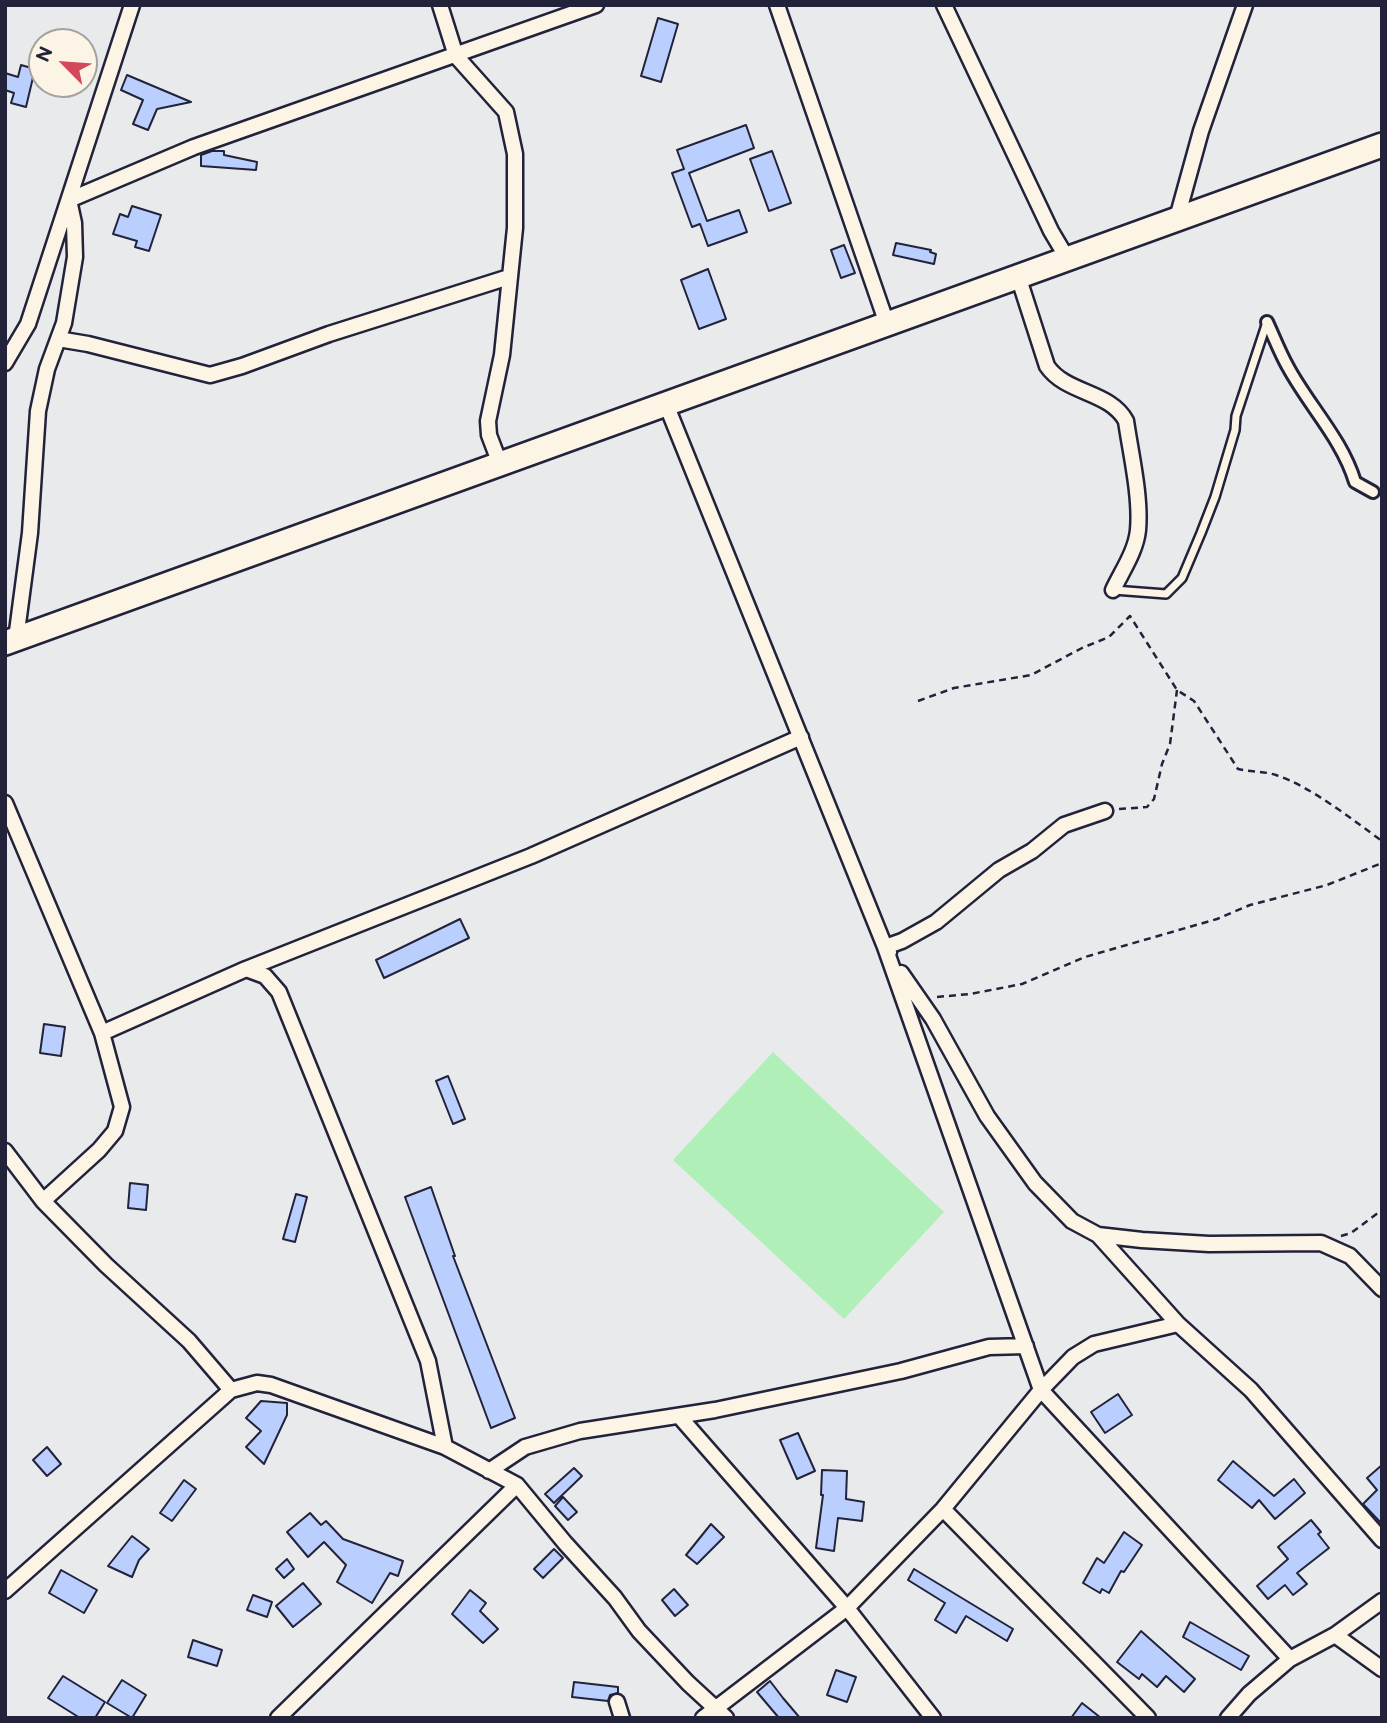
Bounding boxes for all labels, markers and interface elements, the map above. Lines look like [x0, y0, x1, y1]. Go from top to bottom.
north arrow [28, 28, 98, 98]
text: N [32, 43, 59, 66]

